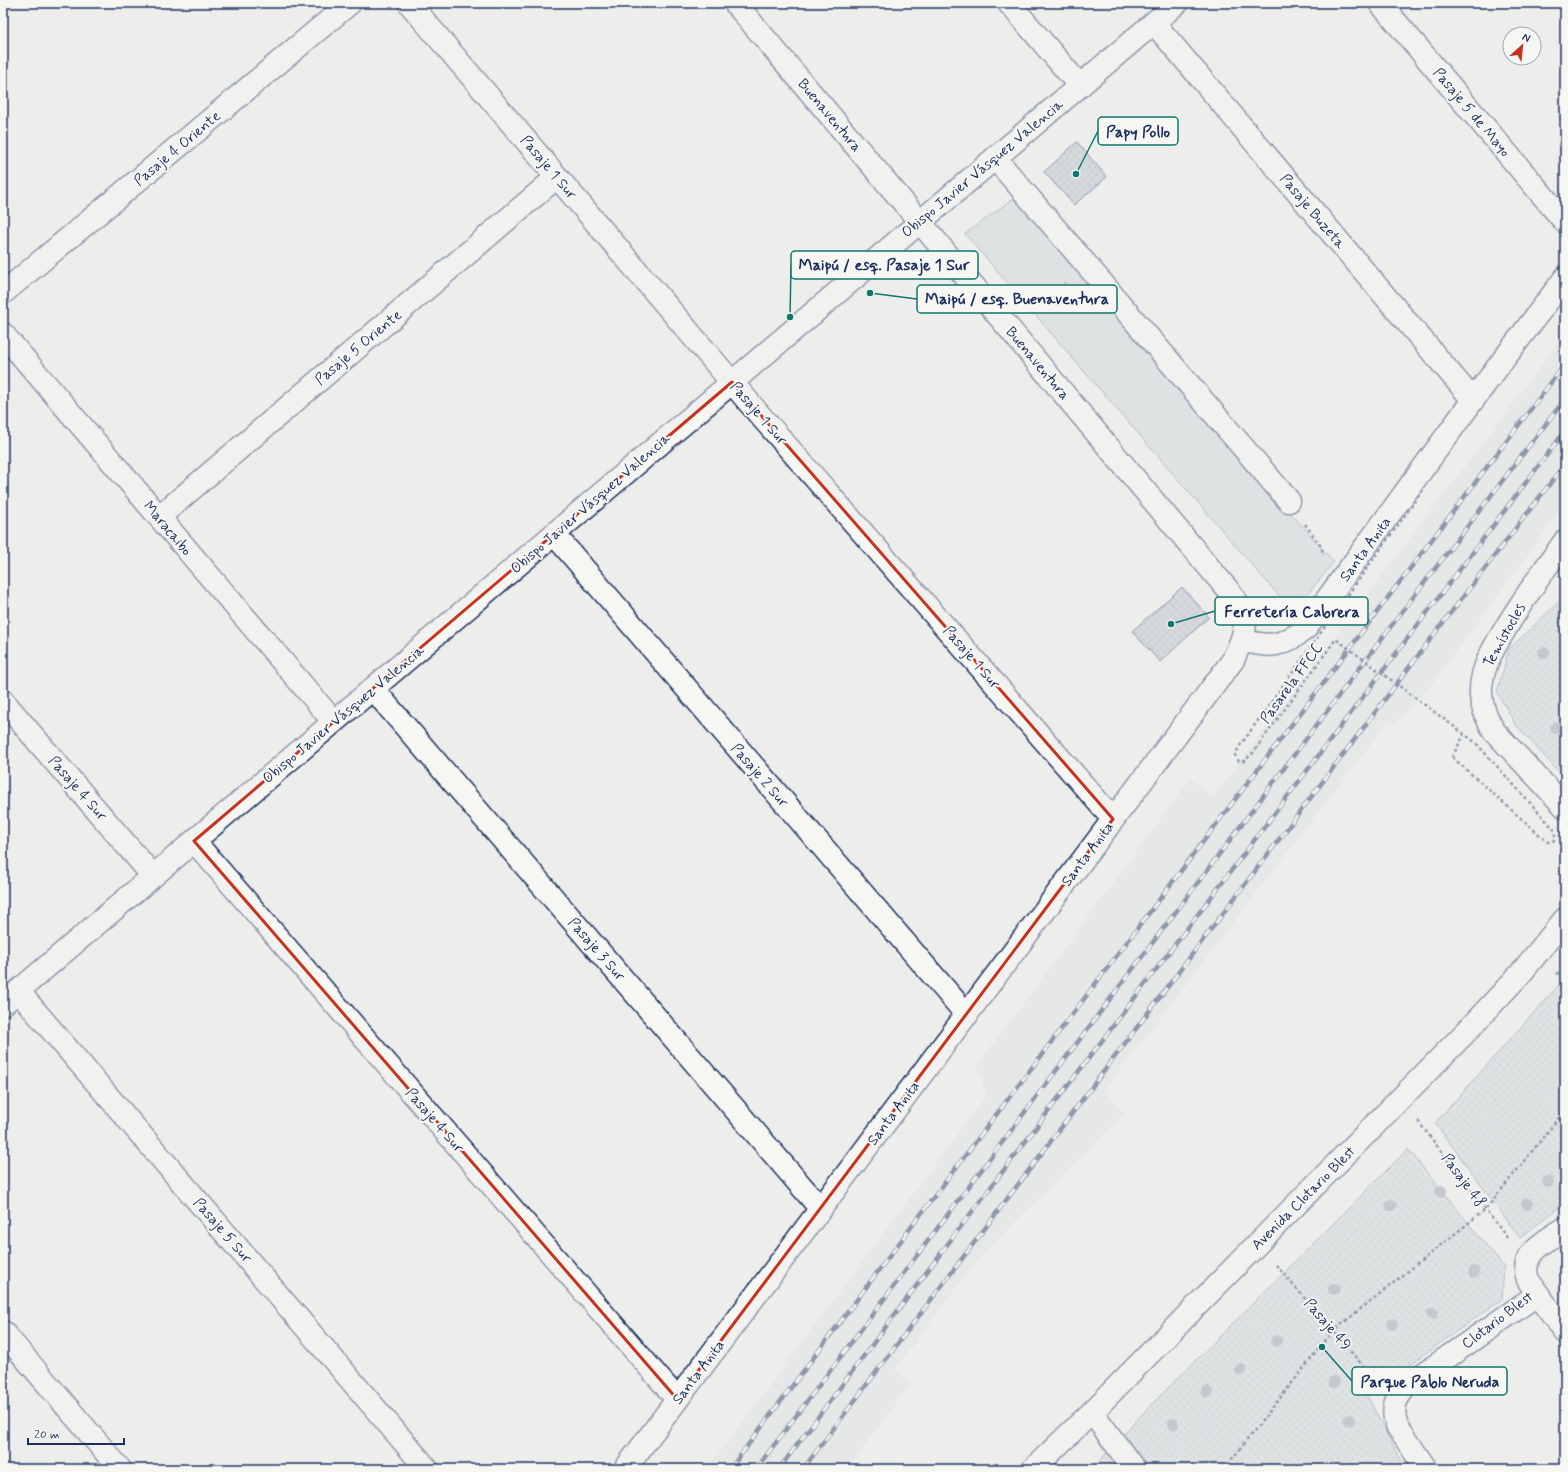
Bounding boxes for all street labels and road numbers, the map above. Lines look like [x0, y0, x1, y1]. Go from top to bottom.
street label: Pasaje 5 de Mayo [1428, 64, 1515, 162]
street label: Buenaventura [793, 75, 866, 157]
street label: Obispo Javier Vásquez Valencia [897, 94, 1069, 243]
street label: Pasaje 4 Oriente [130, 107, 225, 191]
street label: Pasaje 1 Sur [515, 131, 581, 205]
street label: Pasaje Buzeta [1275, 170, 1350, 254]
street label: Pasaje 5 Oriente [311, 305, 406, 390]
street label: Buenaventura [1001, 323, 1074, 405]
street label: Pasaje 1 Sur [725, 378, 792, 450]
street label: Obispo Javier Vásquez Valencia [506, 428, 676, 579]
street label: Maracaibo [138, 497, 196, 560]
street label: Santa Anita [1335, 513, 1396, 586]
street label: Temístocles [1479, 600, 1531, 671]
street label: Pasaje 1 Sur [938, 622, 1005, 694]
street label: Pasarela FFCC [1256, 639, 1328, 728]
street label: Obispo Javier Vásquez Valencia [258, 640, 430, 789]
street label: Pasaje 2 Sur [726, 739, 793, 813]
street label: Pasaje 4 Sur [43, 752, 112, 826]
street label: Santa Anita [1057, 818, 1119, 891]
street label: Pasaje 3 Sur [563, 914, 630, 986]
street label: Santa Anita [863, 1077, 925, 1150]
street label: Pasaje 4 Sur [400, 1084, 469, 1158]
street label: Avenida Clotario Blest [1247, 1142, 1361, 1255]
street label: Pasaje 48 [1436, 1150, 1490, 1212]
street label: Pasaje 5 Sur [188, 1194, 257, 1268]
street label: Clotario Blest [1458, 1287, 1538, 1354]
street label: Pasaje 49 [1299, 1294, 1356, 1355]
street label: Santa Anita [668, 1336, 730, 1409]

